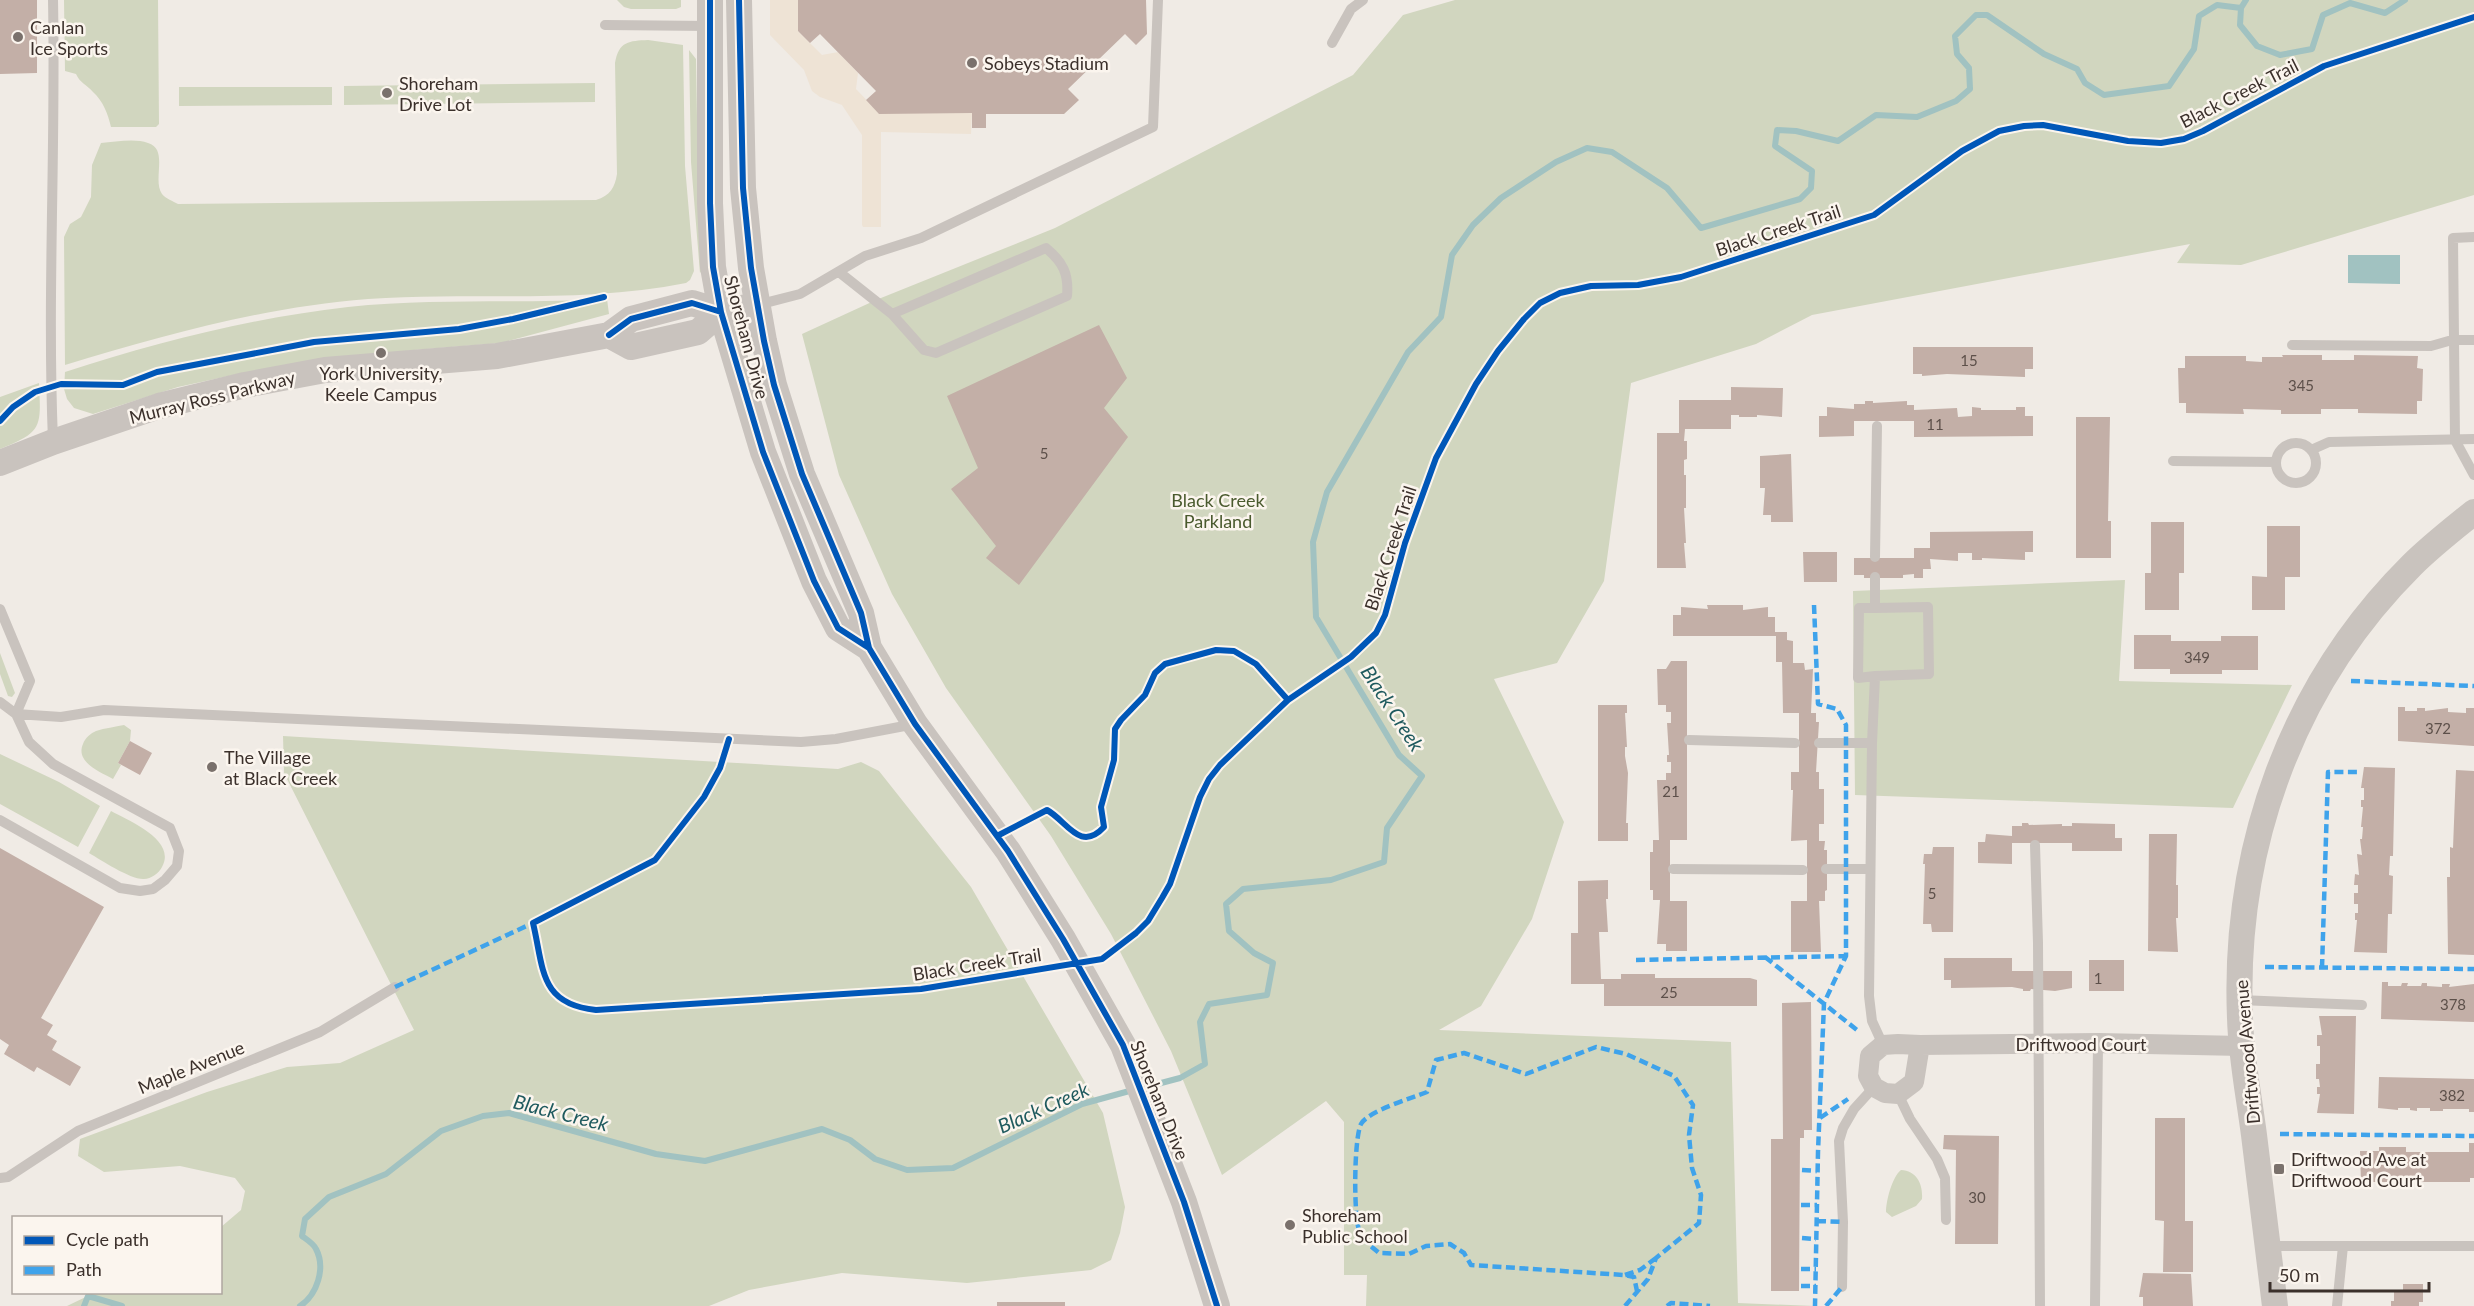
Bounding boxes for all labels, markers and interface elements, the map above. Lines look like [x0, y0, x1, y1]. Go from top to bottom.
place label: Canlan Ice Sports [30, 16, 108, 59]
marker: Canlan Ice Sports [11, 30, 25, 44]
place label: Sobeys Stadium [984, 52, 1109, 74]
street label: Black Creek Trail [2176, 54, 2302, 132]
marker: Sobeys Stadium [965, 56, 979, 70]
place label: Shoreham Drive Lot [399, 72, 478, 115]
marker: Shoreham Drive Lot [380, 86, 394, 100]
street label: Black Creek Trail [1713, 199, 1843, 261]
street label: Shoreham Drive [720, 273, 774, 401]
marker: York University, Keele Campus [374, 346, 388, 360]
house number: 15 [1960, 351, 1978, 369]
place label: York University, Keele Campus [319, 362, 443, 405]
street label: Murray Ross Parkway [127, 366, 298, 428]
house number: 345 [2288, 376, 2314, 394]
house number: 11 [1926, 415, 1944, 433]
house number: 5 [1040, 444, 1048, 462]
street label: Black Creek Trail [1359, 483, 1421, 613]
park label: Black Creek Parkland [1171, 489, 1266, 532]
house number: 349 [2184, 648, 2210, 666]
water label: Black Creek [1356, 661, 1430, 756]
house number: 372 [2425, 719, 2451, 737]
place label: The Village at Black Creek [224, 746, 338, 789]
marker: The Village at Black Creek [205, 760, 219, 774]
house number: 21 [1662, 782, 1680, 800]
house number: 5 [1928, 884, 1936, 902]
street label: Black Creek Trail [911, 943, 1043, 985]
house number: 1 [2094, 969, 2102, 987]
street label: Driftwood Avenue [2230, 979, 2264, 1125]
house number: 25 [1660, 983, 1678, 1001]
house number: 378 [2440, 995, 2466, 1013]
street label: Driftwood Court [2016, 1033, 2147, 1055]
street label: Maple Avenue [135, 1036, 247, 1098]
street label: Shoreham Drive [1126, 1037, 1194, 1163]
water label: Black Creek [994, 1076, 1093, 1138]
house number: 382 [2439, 1086, 2465, 1104]
water label: Black Creek [511, 1089, 612, 1136]
place label: Driftwood Ave at Driftwood Court [2291, 1148, 2427, 1191]
marker: Driftwood Ave at Driftwood Court [2272, 1162, 2286, 1176]
house number: 30 [1968, 1188, 1986, 1206]
place label: Shoreham Public School [1302, 1204, 1408, 1247]
legend [12, 1216, 222, 1294]
marker: Shoreham Public School [1283, 1218, 1297, 1232]
text: Cycle path [66, 1228, 149, 1250]
scale bar [2270, 1255, 2429, 1293]
text: Path [66, 1258, 102, 1280]
text: 50 m [2279, 1264, 2319, 1286]

